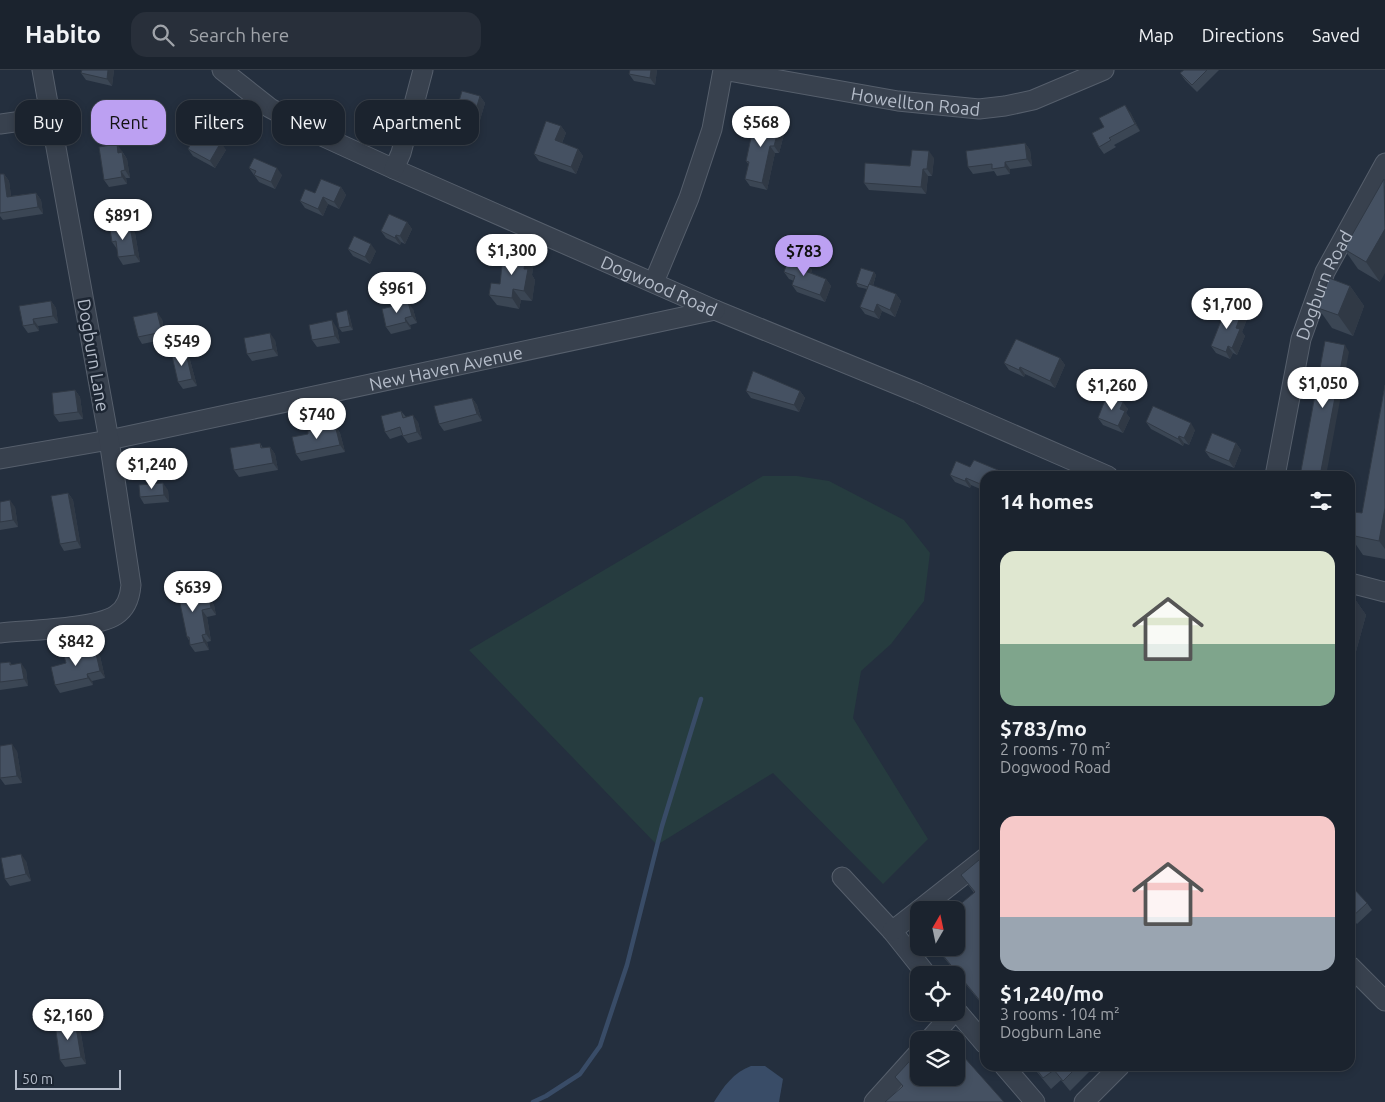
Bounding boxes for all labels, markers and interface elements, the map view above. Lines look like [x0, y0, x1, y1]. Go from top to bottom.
search box [131, 12, 481, 57]
text: Habito [25, 21, 101, 48]
icon: search [149, 21, 177, 49]
text: Search here [189, 24, 289, 46]
text: Map [1138, 25, 1174, 45]
text: Directions [1202, 25, 1284, 45]
text: Saved [1312, 25, 1360, 45]
street label: Howellton Road [850, 83, 981, 119]
chip: Buy [15, 100, 81, 145]
chip: Rent [91, 100, 166, 145]
chip: Filters [176, 100, 262, 145]
chip: New [272, 100, 345, 145]
chip: Apartment [355, 100, 479, 145]
pin: $568 [731, 106, 791, 148]
text: $568 [743, 113, 779, 131]
pin: $891 [93, 198, 153, 241]
text: $891 [105, 206, 141, 224]
street label: Dogburn Road [1292, 227, 1356, 342]
pin: $1,300 [471, 234, 553, 276]
pin: $783 [774, 234, 834, 277]
text: $1,300 [487, 241, 537, 259]
text: $783 [786, 242, 822, 260]
street label: Dogwood Road [598, 251, 720, 320]
pin: $961 [367, 272, 427, 314]
text: $961 [379, 279, 415, 297]
pin: $1,700 [1186, 288, 1268, 330]
text: $1,700 [1202, 295, 1252, 313]
street label: Dogburn Lane [74, 297, 114, 413]
pin: $549 [152, 324, 212, 367]
text: $549 [164, 332, 200, 350]
street label: New Haven Avenue [367, 342, 524, 394]
pin: $1,050 [1282, 366, 1364, 409]
pin: $1,260 [1071, 368, 1153, 411]
text: $1,050 [1298, 374, 1348, 392]
text: $1,260 [1087, 376, 1137, 394]
pin: $740 [287, 398, 347, 440]
text: $740 [299, 405, 335, 423]
pin: $1,240 [111, 448, 193, 490]
text: $1,240 [127, 455, 177, 473]
icon: filters [1307, 487, 1335, 515]
text: 14 homes [1000, 489, 1094, 513]
pin: $639 [163, 570, 223, 613]
text: $639 [175, 578, 211, 596]
icon: home [1123, 584, 1213, 674]
pin: $842 [46, 624, 106, 667]
text: $842 [58, 632, 94, 650]
text: $783/mo [1000, 716, 1087, 740]
text: 2 rooms · 70 m² [1000, 740, 1111, 758]
text: Dogwood Road [1000, 758, 1111, 776]
icon: home [1123, 849, 1213, 939]
north arrow [910, 901, 965, 956]
map controls [910, 901, 965, 1086]
button: locate [910, 966, 965, 1021]
text: $1,240/mo [1000, 981, 1104, 1005]
pin: $2,160 [27, 998, 109, 1041]
text: 3 rooms · 104 m² [1000, 1005, 1120, 1023]
text: $2,160 [43, 1006, 93, 1024]
text: Dogburn Lane [1000, 1023, 1102, 1041]
button: layers [910, 1031, 965, 1086]
scale bar [15, 1067, 121, 1090]
text: 50 m [22, 1071, 53, 1087]

